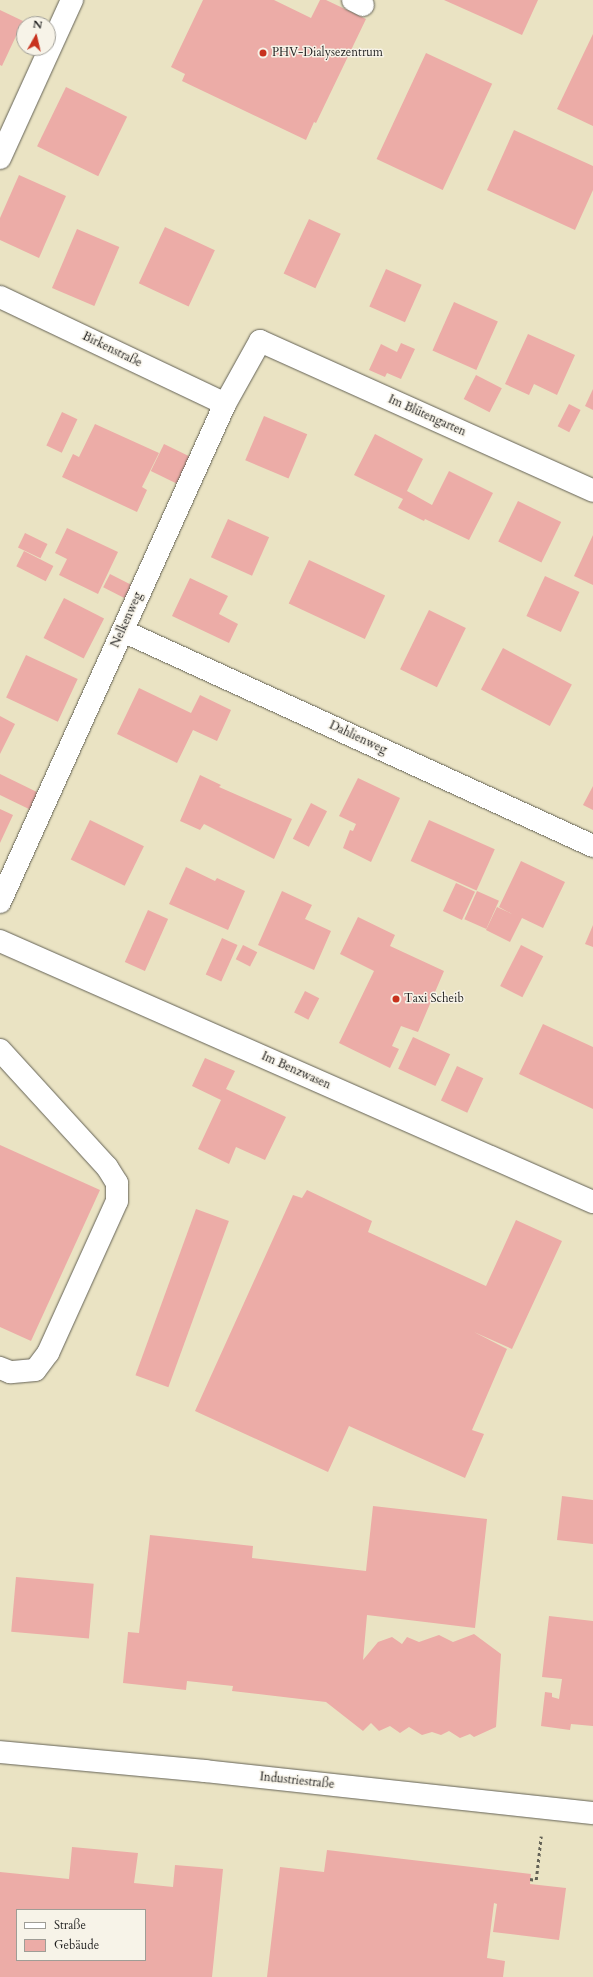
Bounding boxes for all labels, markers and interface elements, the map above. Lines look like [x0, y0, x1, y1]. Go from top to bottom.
north arrow [16, 16, 56, 56]
text: N [32, 17, 43, 33]
place label: PHV-Dialysezentrum [272, 46, 383, 60]
marker: PHV-Dialysezentrum [257, 47, 269, 59]
street label: Birkenstraße [80, 329, 144, 371]
street label: Im Blütengarten [386, 392, 468, 440]
street label: Nelkenweg [108, 590, 146, 650]
street label: Dahlienweg [327, 718, 389, 758]
place label: Taxi Scheib [404, 992, 464, 1006]
marker: Taxi Scheib [391, 994, 401, 1004]
street label: Im Benzwasen [259, 1049, 333, 1093]
street label: Industriestraße [259, 1770, 335, 1792]
legend [16, 1909, 146, 1961]
text: Straße [54, 1917, 86, 1933]
text: Gebäude [54, 1937, 99, 1953]

